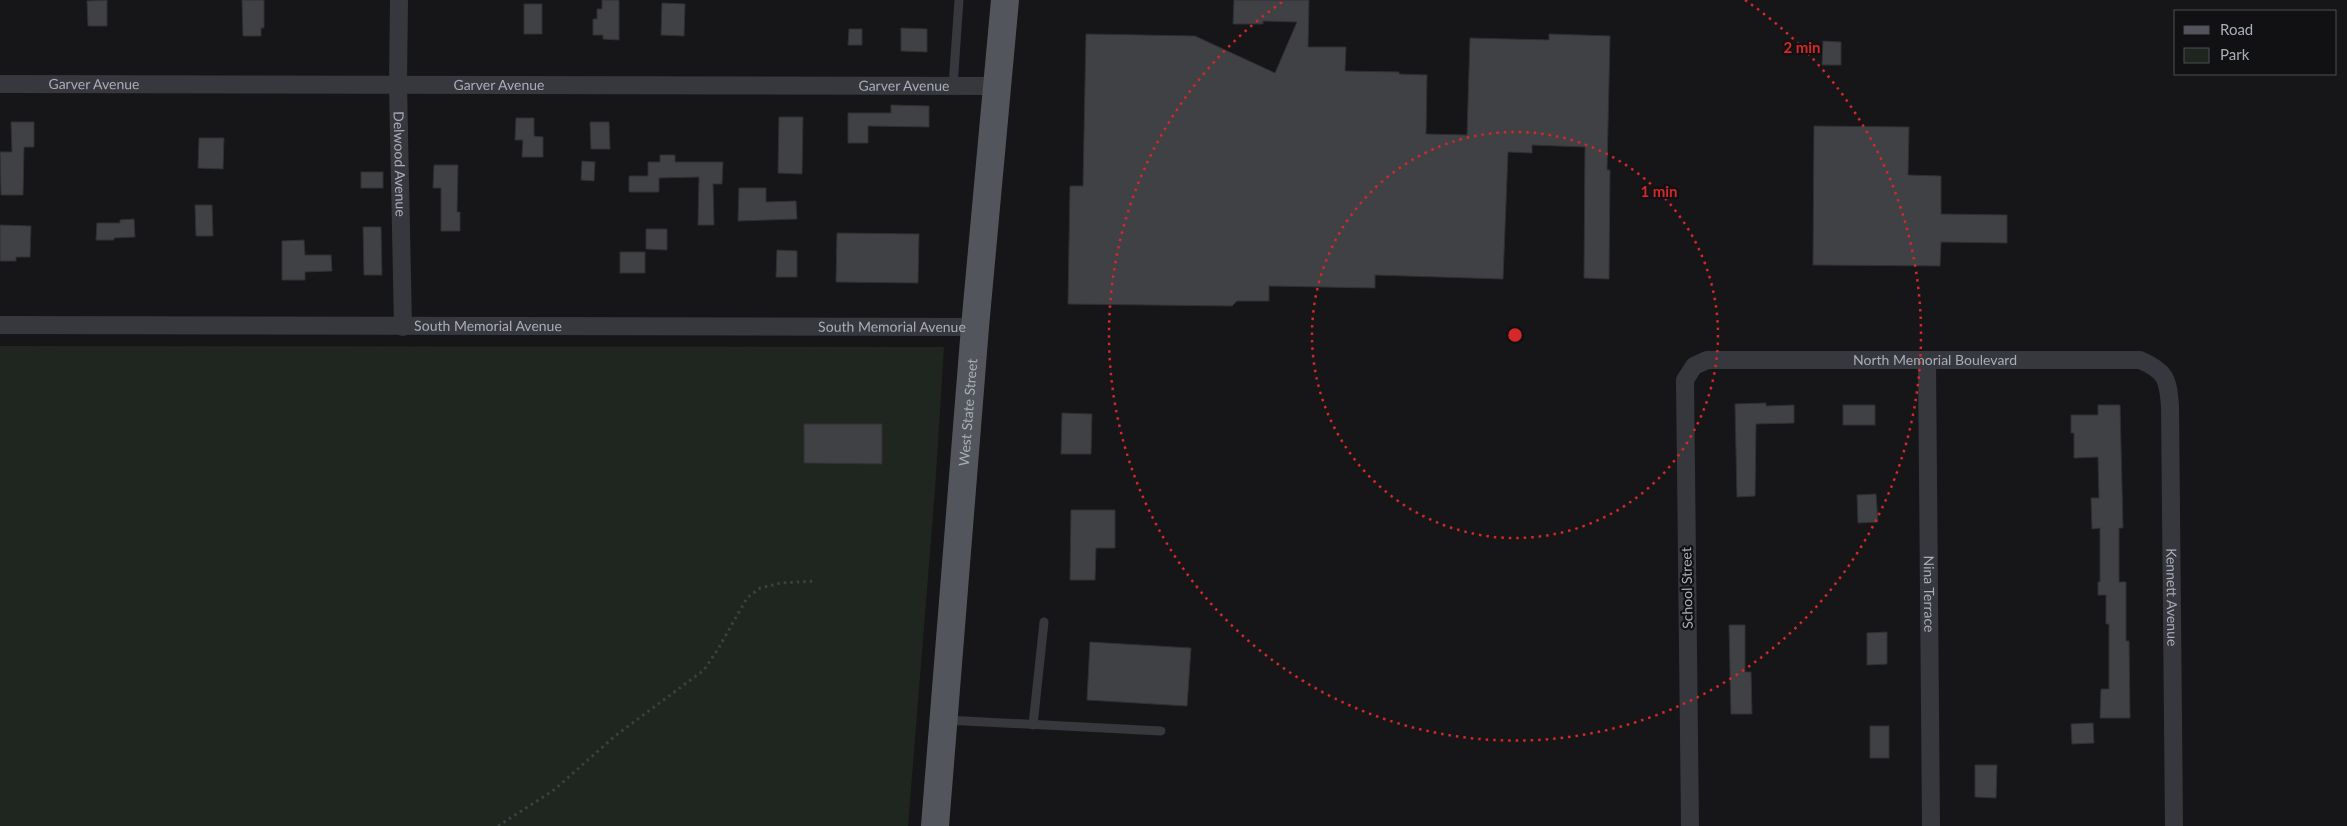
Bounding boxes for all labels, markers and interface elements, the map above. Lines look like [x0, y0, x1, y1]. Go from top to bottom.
legend [2174, 10, 2337, 75]
text: Road [2220, 20, 2253, 38]
text: 2 min [1783, 38, 1821, 56]
text: Park [2220, 45, 2250, 63]
street label: Garver Avenue [48, 75, 140, 92]
street label: Garver Avenue [453, 76, 545, 93]
street label: Garver Avenue [858, 77, 950, 94]
street label: Delwood Avenue [391, 111, 410, 217]
text: 1 min [1640, 182, 1678, 200]
street label: South Memorial Avenue [414, 317, 562, 334]
street label: South Memorial Avenue [818, 318, 966, 335]
centre of rings [1506, 326, 1524, 344]
street label: North Memorial Boulevard [1853, 351, 2017, 368]
street label: West State Street [955, 358, 980, 467]
street label: School Street [1677, 547, 1696, 629]
street label: Kennett Avenue [2163, 548, 2181, 646]
street label: Nina Terrace [1921, 555, 1938, 633]

